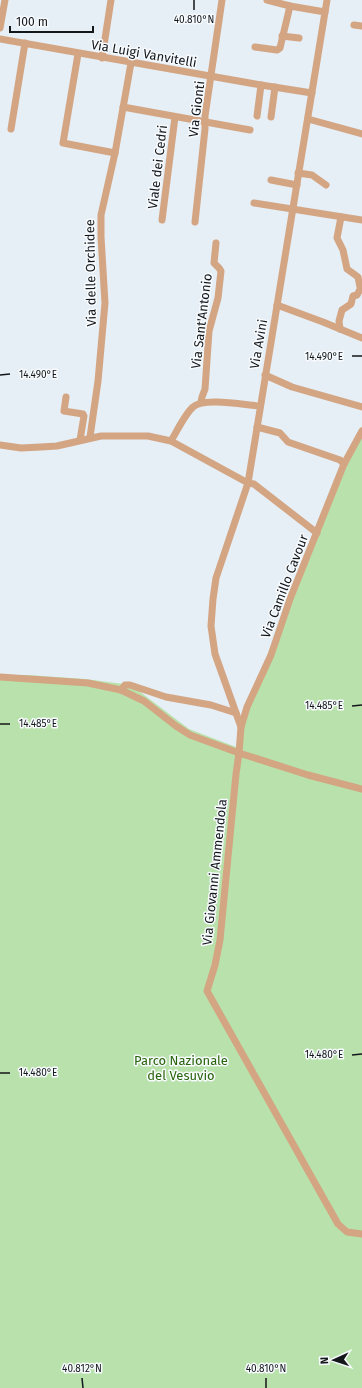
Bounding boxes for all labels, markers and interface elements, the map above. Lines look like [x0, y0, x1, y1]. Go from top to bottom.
scale bar [10, 8, 93, 34]
text: 40.810°N [174, 14, 214, 26]
text: 100 m [16, 15, 48, 29]
street label: Via Luigi Vanvitelli [90, 37, 198, 70]
street label: Via Gionti [186, 80, 207, 138]
street label: Viale dei Cedri [145, 124, 170, 210]
street label: Via delle Orchidee [82, 219, 99, 327]
street label: Via Sant'Antonio [188, 272, 215, 370]
street label: Via Avini [247, 318, 270, 370]
text: 14.490°E [305, 351, 343, 363]
text: 14.490°E [19, 369, 57, 381]
street label: Via Camillo Cavour [258, 532, 311, 640]
text: 14.485°E [305, 700, 343, 712]
text: 14.485°E [19, 718, 57, 730]
street label: Via Giovanni Ammendola [199, 798, 230, 946]
text: 14.480°E [305, 1049, 343, 1061]
park label: Parco Nazionale del Vesuvio [134, 1053, 228, 1083]
text: 14.480°E [19, 1067, 57, 1079]
north arrow [314, 1340, 354, 1380]
text: N [318, 1357, 331, 1364]
text: 40.812°N [62, 1363, 102, 1375]
text: 40.810°N [246, 1363, 286, 1375]

